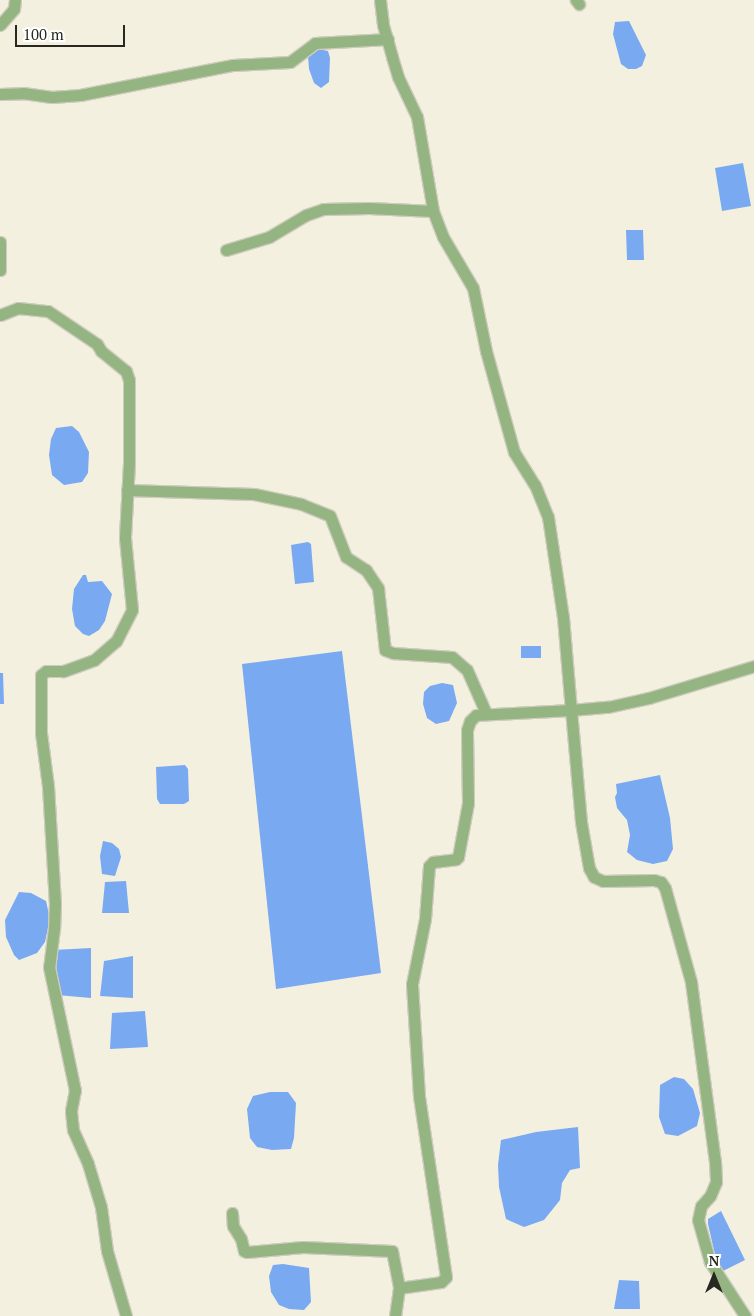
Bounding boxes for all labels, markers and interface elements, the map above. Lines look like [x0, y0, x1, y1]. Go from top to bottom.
scale bar [18, 15, 128, 47]
text: 100 m [23, 24, 64, 44]
north arrow [689, 1251, 739, 1301]
text: N [709, 1251, 719, 1270]

